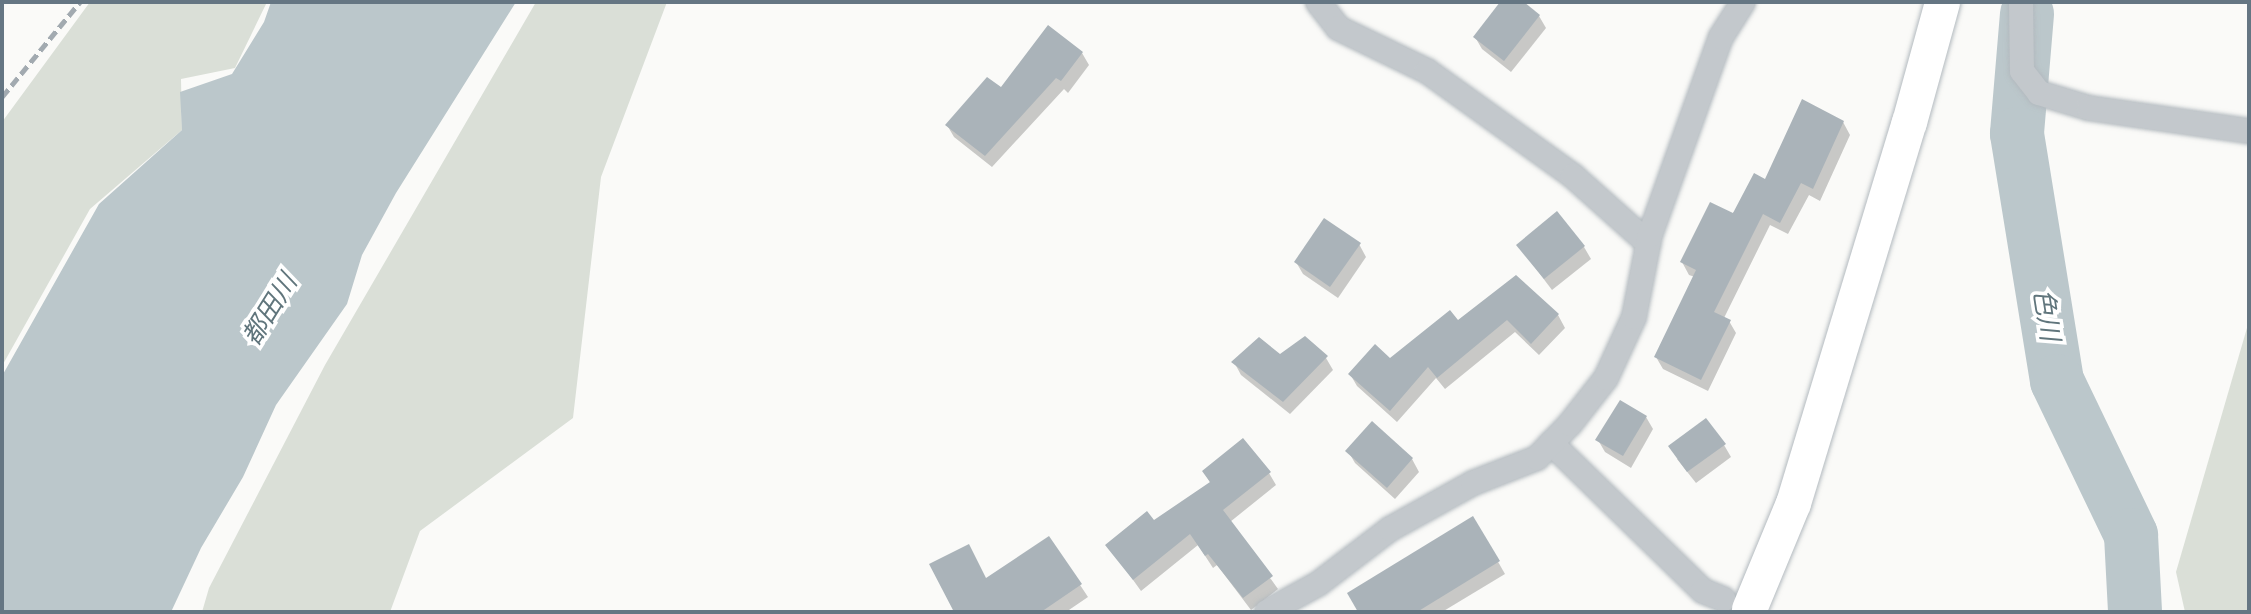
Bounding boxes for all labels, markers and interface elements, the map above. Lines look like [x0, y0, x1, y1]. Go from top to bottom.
water label: 都田川 [236, 269, 304, 351]
water label: 色川 [2027, 287, 2065, 343]

